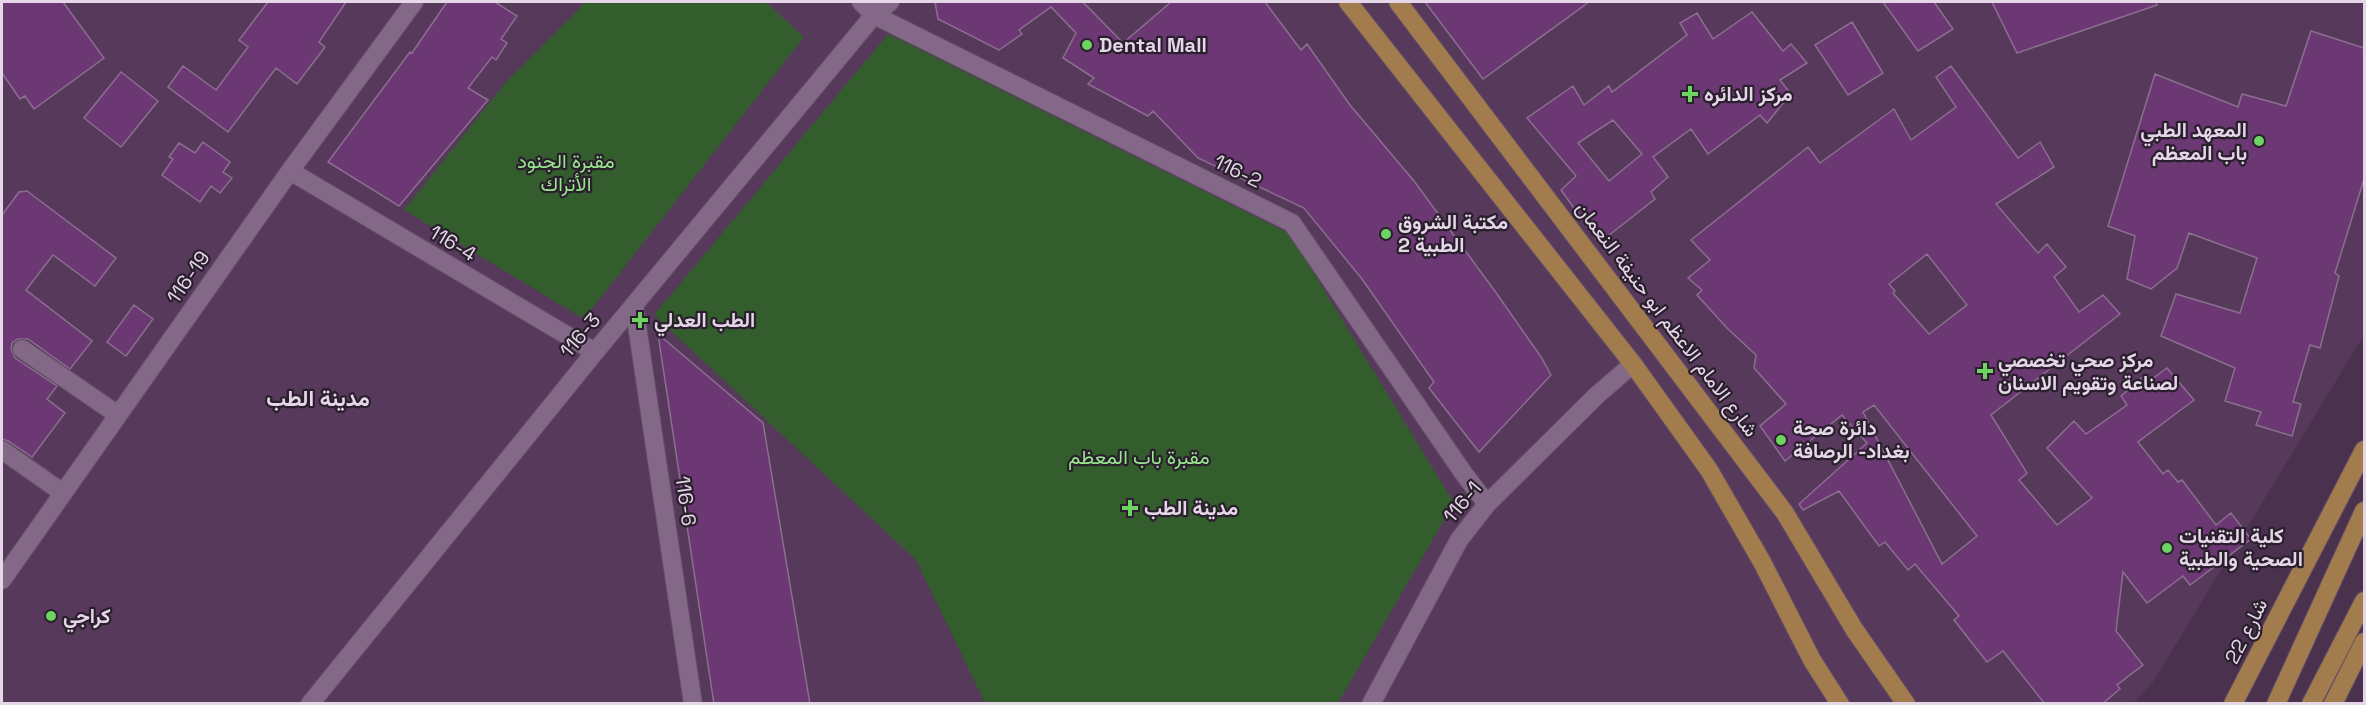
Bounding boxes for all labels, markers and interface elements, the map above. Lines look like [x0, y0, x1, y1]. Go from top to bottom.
place label: Dental Mall [1099, 32, 1207, 58]
marker: Dental Mall [1080, 38, 1094, 52]
place label: مركز الدائره [1704, 81, 1793, 107]
marker: مركز الدائره [1681, 85, 1699, 103]
place label: المعهد الطبي باب المعظم [2140, 117, 2247, 166]
marker: المعهد الطبي باب المعظم [2252, 134, 2266, 148]
park label: مقبرة الجنود الأتراك [517, 148, 615, 197]
street label: 116-2 [1210, 148, 1266, 194]
street label: شارع الامام الاعظم ابو حنيفة النعمان [1569, 196, 1764, 443]
place label: مكتبة الشروق الطبية 2 [1398, 209, 1508, 258]
street label: 116-4 [425, 219, 481, 267]
marker: مكتبة الشروق الطبية 2 [1379, 227, 1393, 241]
street label: 116-19 [161, 246, 215, 308]
street label: 116-3 [554, 307, 606, 363]
place label: الطب العدلي [654, 307, 755, 337]
marker: الطب العدلي [631, 311, 649, 329]
place label: مركز صحي تخصصي لصناعة وتقويم الاسنان [1998, 347, 2178, 396]
marker: مركز صحي تخصصي لصناعة وتقويم الاسنان [1976, 362, 1994, 380]
district label: مدينة الطب [266, 384, 370, 412]
place label: دائرة صحة بغداد- الرصافة [1793, 415, 1910, 464]
marker: دائرة صحة بغداد- الرصافة [1774, 433, 1788, 447]
park label: مقبرة باب المعظم [1068, 444, 1210, 470]
street label: 116-6 [670, 474, 702, 528]
street label: 116-1 [1437, 476, 1487, 528]
place label: مدينة الطب [1144, 495, 1238, 521]
marker: مدينة الطب [1121, 499, 1139, 517]
place label: كلية التقنيات الصحية والطبية [2179, 523, 2303, 572]
marker: كلية التقنيات الصحية والطبية [2160, 541, 2174, 555]
street label: شارع 22 [2219, 594, 2274, 668]
place label: كراجي [63, 603, 111, 633]
marker: كراجي [44, 609, 58, 623]

